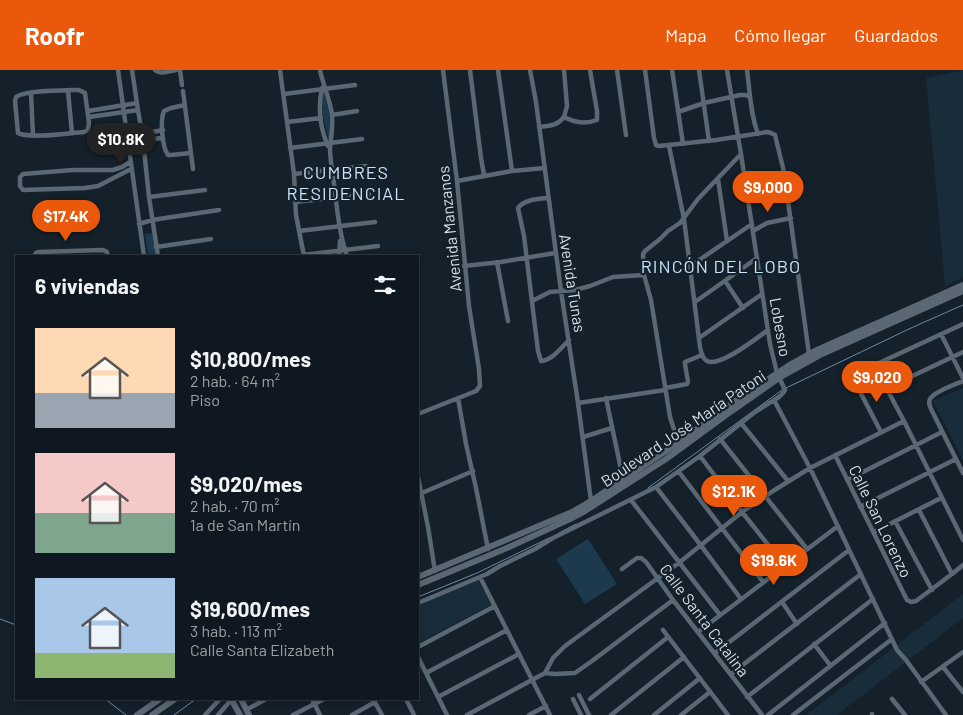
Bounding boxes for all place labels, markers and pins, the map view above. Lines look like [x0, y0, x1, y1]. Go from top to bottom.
pin: $10.8K [80, 122, 162, 165]
pin: $9,000 [727, 170, 809, 213]
pin: $17.4K [25, 200, 107, 242]
pin: $9,020 [836, 360, 918, 403]
pin: $12.1K [693, 474, 775, 517]
pin: $19.6K [733, 544, 815, 586]

